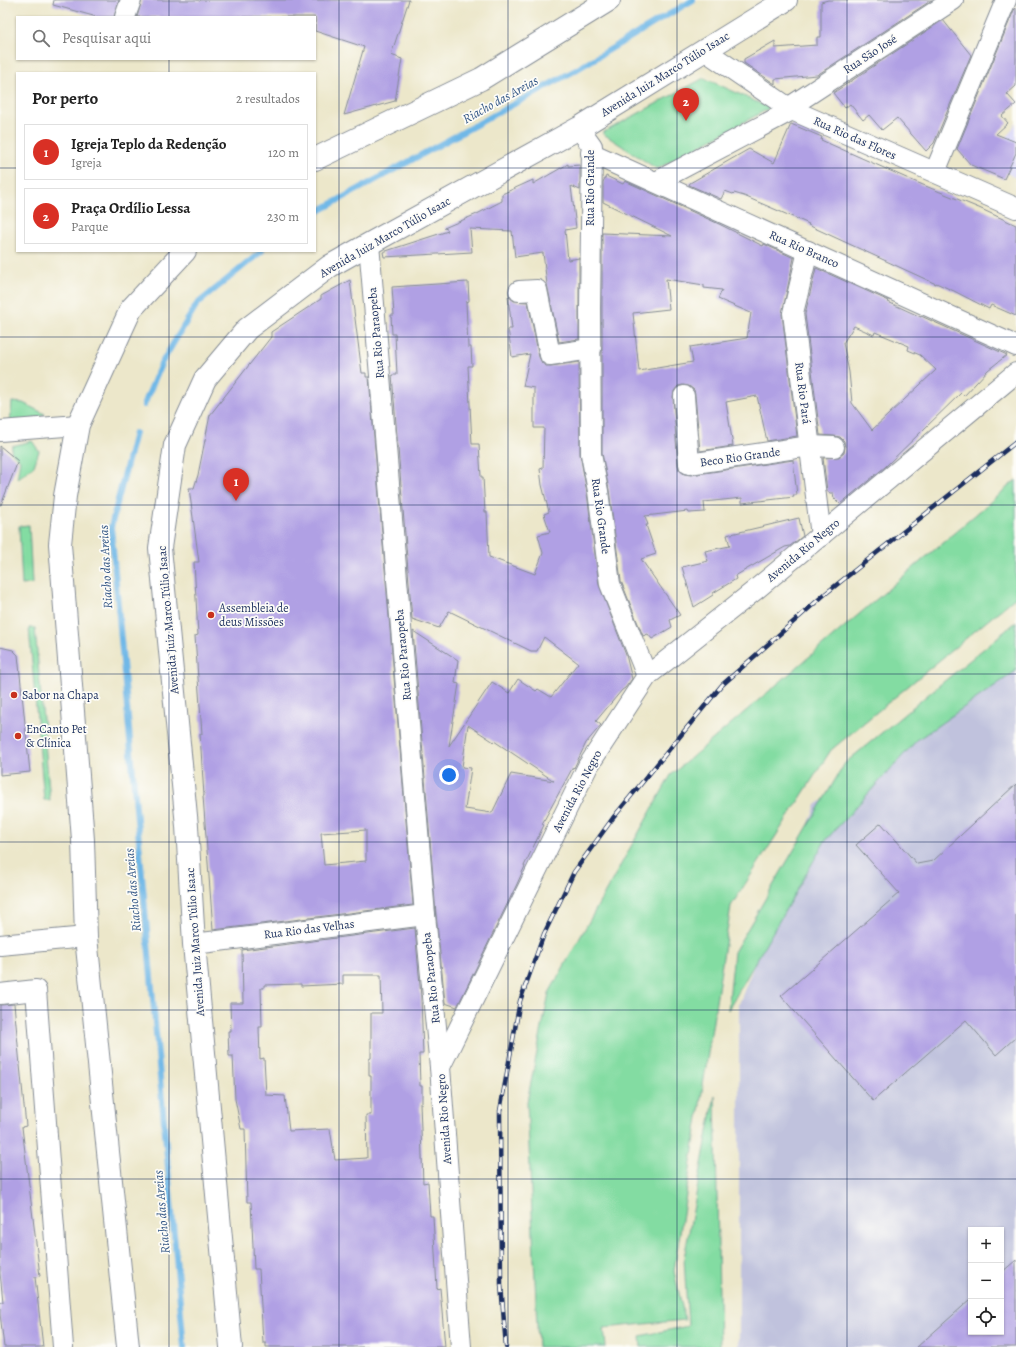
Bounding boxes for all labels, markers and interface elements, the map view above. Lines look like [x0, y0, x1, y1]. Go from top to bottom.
search box [16, 16, 316, 60]
icon: search [30, 27, 52, 49]
text: Pesquisar aqui [62, 28, 151, 48]
street label: Avenida Juiz Marco Túlio Isaac [597, 28, 732, 121]
street label: Rua São José [840, 31, 900, 77]
water label: Riacho das Areias [460, 71, 541, 127]
text: Por perto [32, 87, 98, 110]
pin: 2 [673, 88, 699, 121]
text: 2 resultados [236, 90, 300, 107]
street label: Rua Rio das Flores [811, 113, 899, 164]
text: Igreja Teplo da Redenção [71, 134, 227, 154]
text: 1 [44, 144, 48, 161]
text: 120 m [268, 144, 299, 161]
street label: Rua Rio Grande [582, 150, 598, 226]
text: Igreja [71, 154, 102, 171]
street label: Avenida Juiz Marco Túlio Isaac [316, 193, 453, 282]
text: Praça Ordílio Lessa [71, 198, 191, 218]
text: 2 [43, 208, 49, 225]
text: 230 m [267, 208, 299, 225]
text: Parque [71, 218, 108, 235]
street label: Rua Rio Branco [767, 226, 842, 272]
street label: Rua Rio Paraopeba [364, 286, 388, 379]
street label: Rua Rio Pará [791, 361, 815, 425]
street label: Beco Rio Grande [699, 443, 781, 471]
pin: 1 [223, 468, 249, 501]
street label: Rua Rio Grande [588, 477, 614, 555]
street label: Avenida Rio Negro [762, 515, 843, 586]
water label: Riacho das Areias [95, 524, 116, 609]
street label: Avenida Juiz Marco Túlio Isaac [154, 545, 183, 696]
place label: Assembleia de deus Missões [218, 600, 289, 630]
street label: Rua Rio Paraopeba [391, 608, 415, 701]
marker: Assembleia de deus Missões [206, 610, 216, 620]
place label: Sabor na Chapa [22, 687, 99, 703]
marker: Sabor na Chapa [9, 690, 19, 700]
place label: EnCanto Pet & Clínica [26, 721, 87, 751]
marker: EnCanto Pet & Clínica [13, 731, 23, 741]
street label: Avenida Rio Negro [548, 747, 605, 836]
your location [439, 765, 459, 785]
water label: Riacho das Areias [120, 847, 145, 932]
street label: Avenida Juiz Marco Túlio Isaac [182, 867, 208, 1018]
street label: Rua Rio das Velhas [263, 915, 355, 942]
street label: Rua Rio Paraopeba [418, 931, 444, 1024]
street label: Avenida Rio Negro [433, 1073, 455, 1166]
water label: Riacho das Areias [149, 1169, 174, 1254]
map controls [968, 1227, 1004, 1335]
button: + [968, 1227, 1004, 1263]
button: − [968, 1263, 1004, 1299]
button: locate [968, 1299, 1004, 1335]

